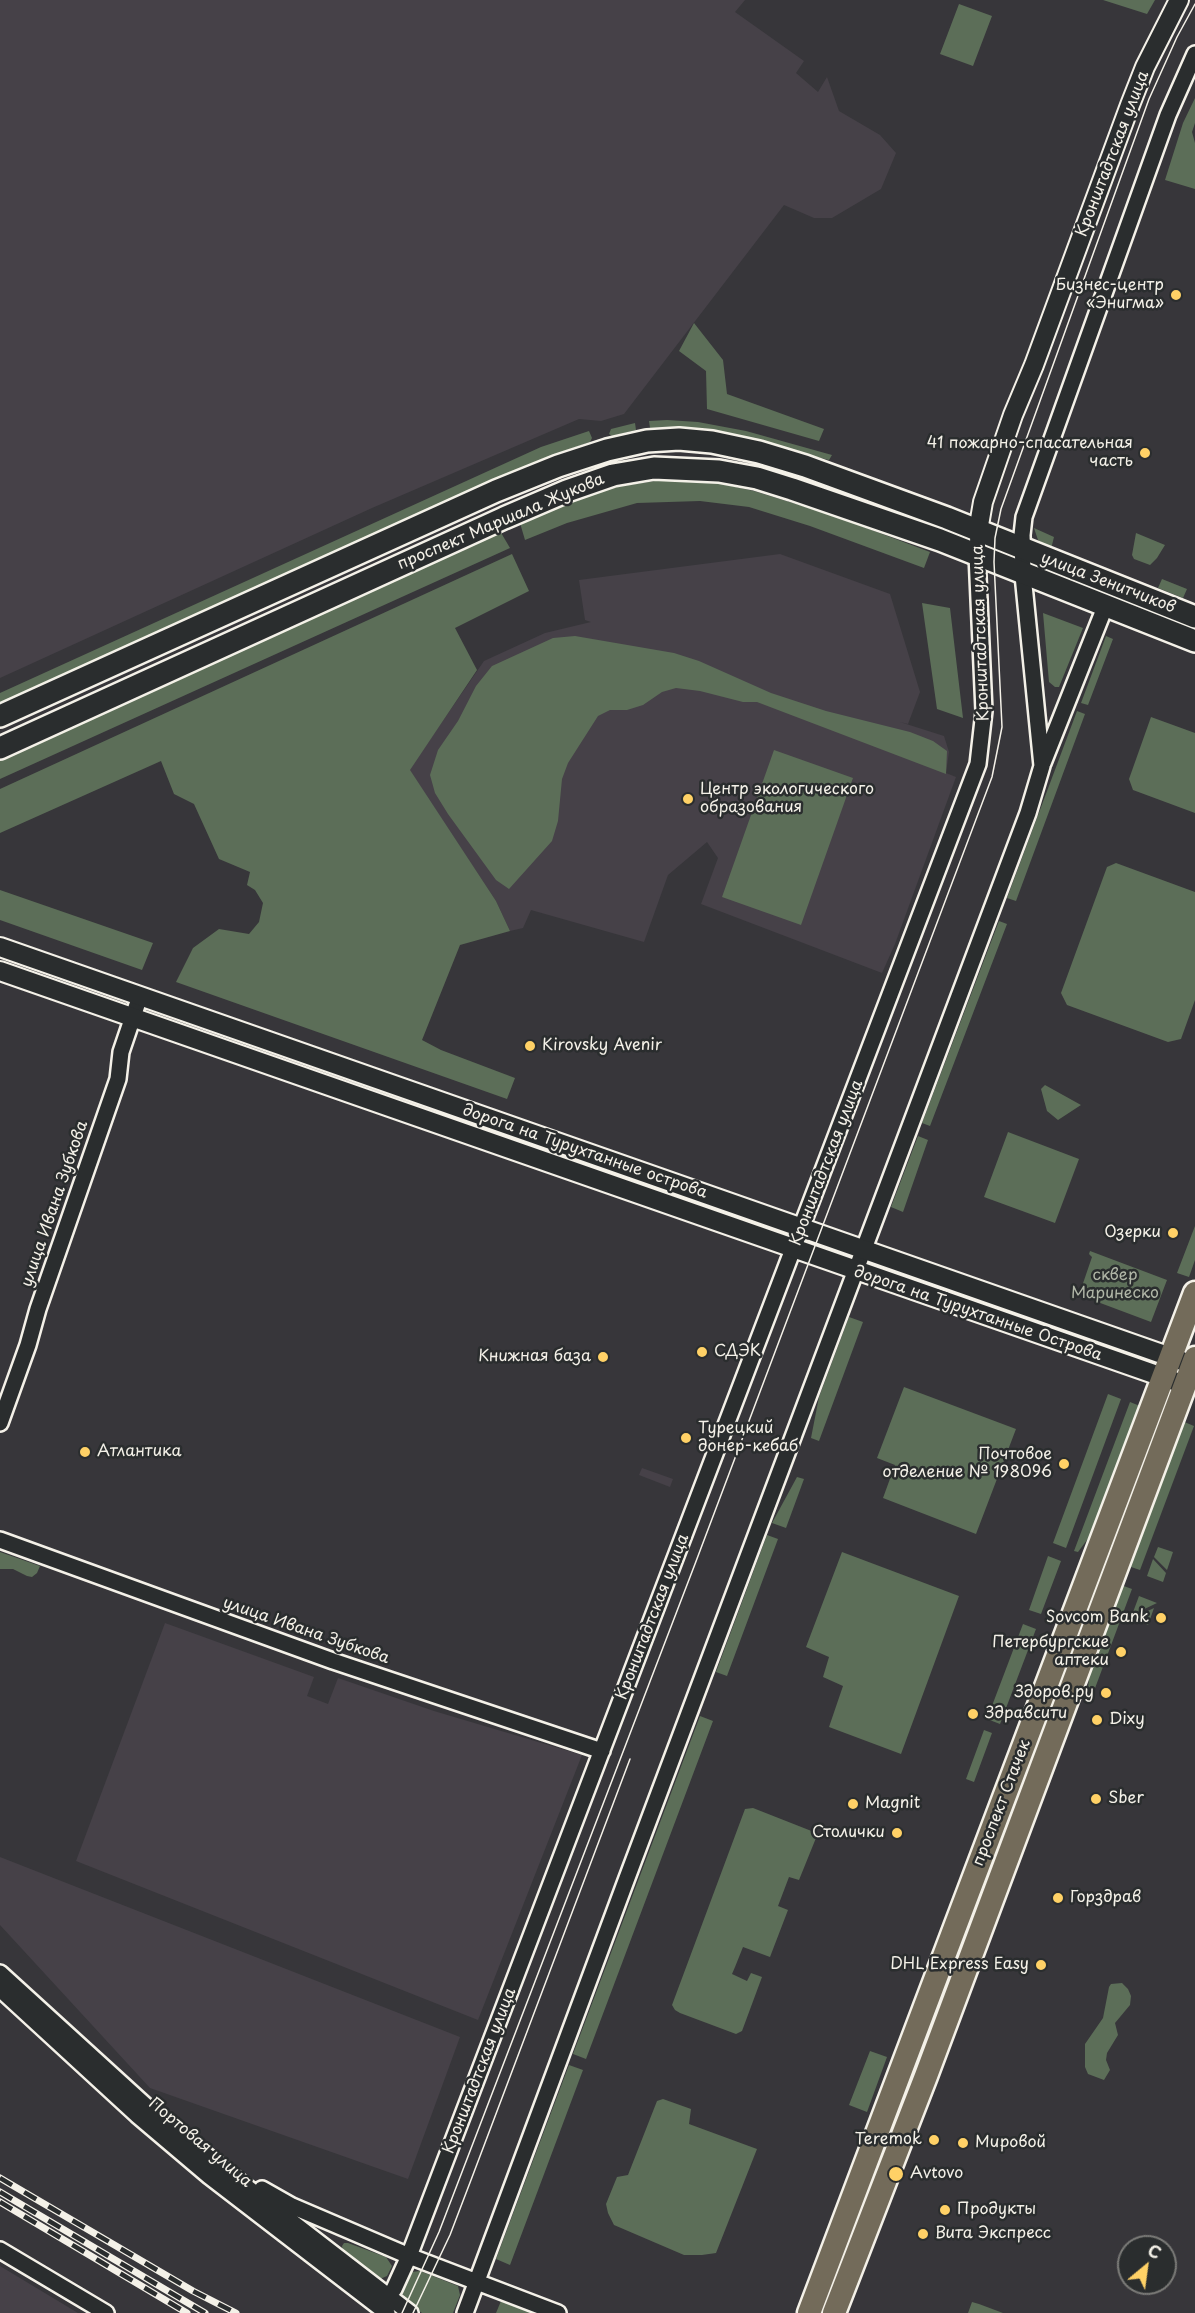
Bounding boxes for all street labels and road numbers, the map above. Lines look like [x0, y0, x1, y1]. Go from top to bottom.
street label: Кронштадтская улица [1072, 68, 1154, 240]
street label: проспект Маршала Жукова [395, 470, 607, 574]
street label: Кронштадтская улица [968, 545, 994, 721]
street label: улица Зенитчиков [1038, 548, 1178, 618]
street label: Кронштадтская улица [786, 1077, 868, 1249]
street label: дорога на Турухтанные острова [460, 1101, 710, 1203]
street label: улица Ивана Зубкова [17, 1118, 93, 1290]
street label: дорога на Турухтанные Острова [852, 1262, 1104, 1366]
street label: Кронштадтская улица [612, 1531, 694, 1703]
street label: улица Ивана Зубкова [220, 1593, 392, 1669]
street label: проспект Стачек [969, 1737, 1035, 1869]
street label: Кронштадтская улица [439, 1985, 521, 2157]
street label: Портовая улица [144, 2094, 256, 2192]

